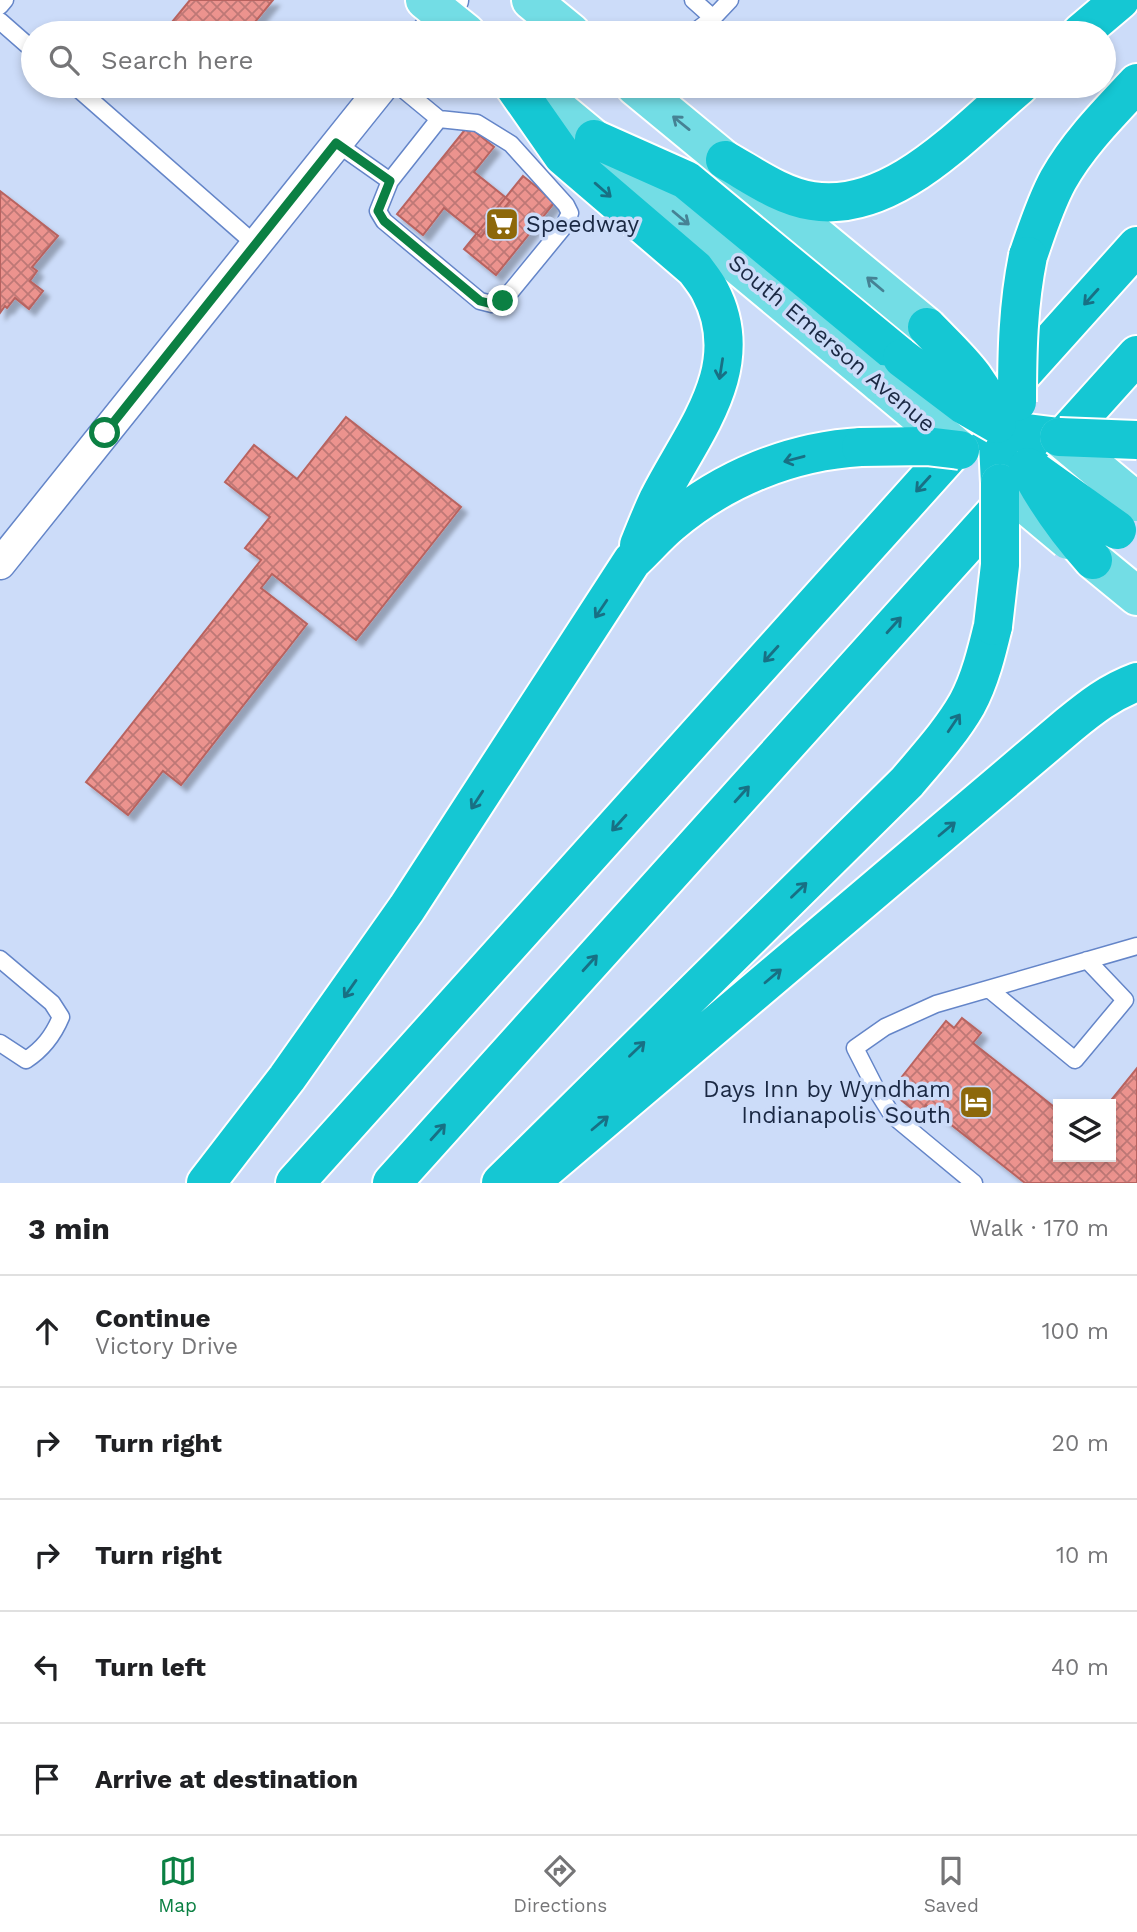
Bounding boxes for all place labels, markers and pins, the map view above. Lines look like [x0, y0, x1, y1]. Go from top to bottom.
supermarket icon: Speedway [483, 205, 521, 243]
place label: Speedway [526, 211, 639, 238]
place label: Days Inn by Wyndham Indianapolis South [703, 1076, 951, 1129]
hotel icon: Days Inn by Wyndham Indianapolis South [957, 1083, 995, 1121]

